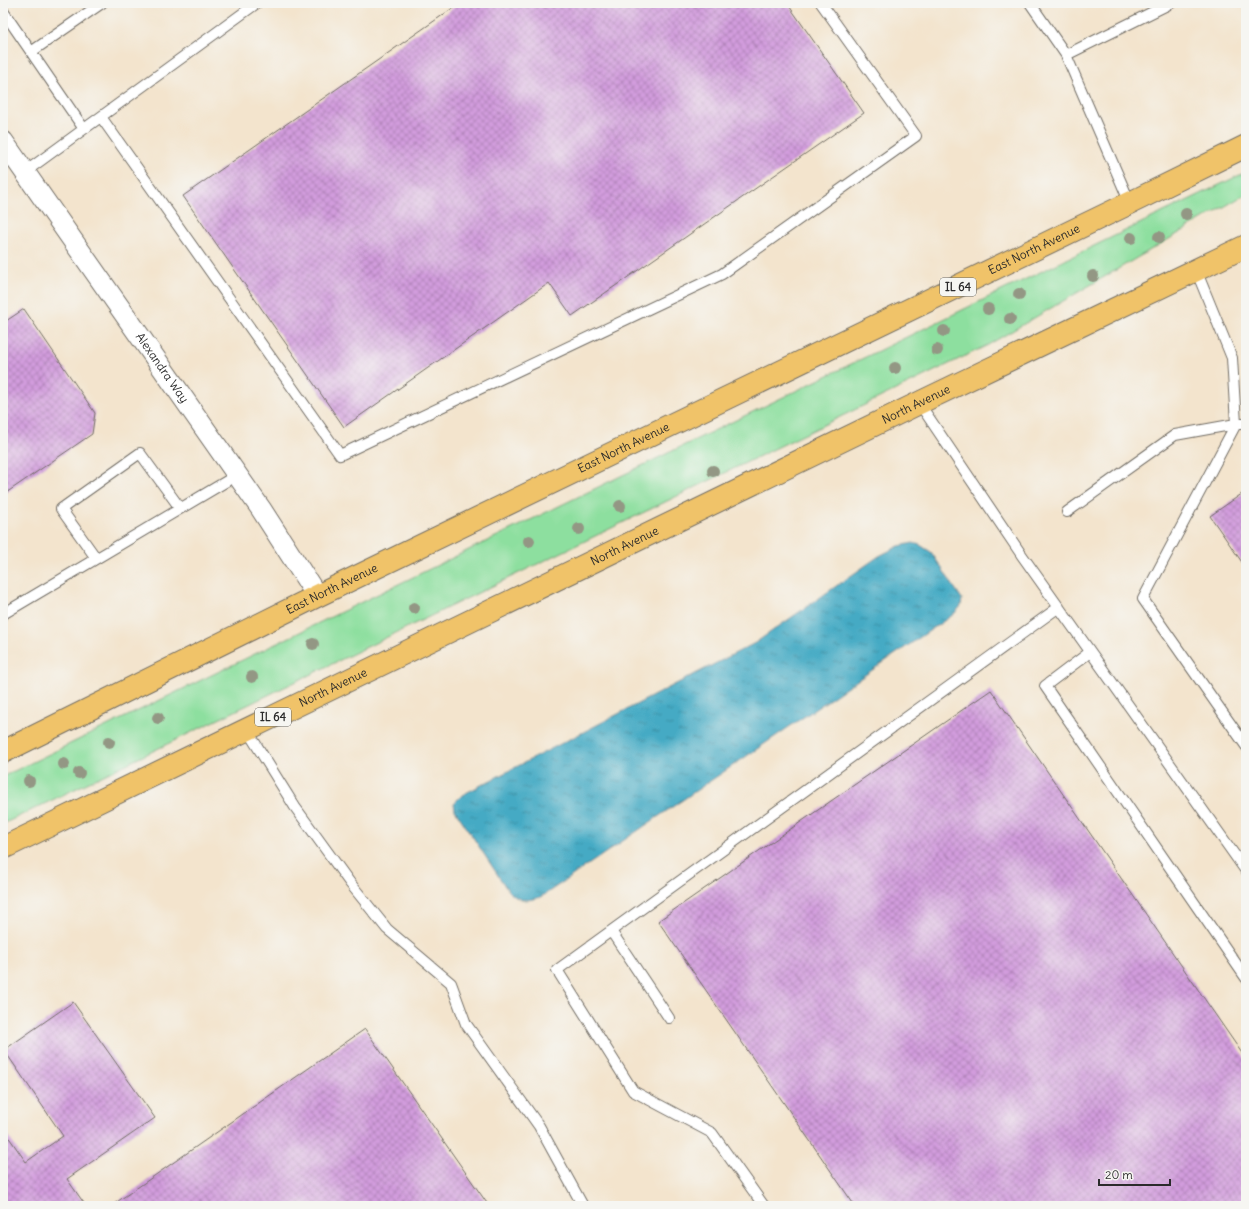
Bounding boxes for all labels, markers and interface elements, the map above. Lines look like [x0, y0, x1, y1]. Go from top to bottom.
street label: East North Avenue [985, 220, 1082, 277]
road number: IL 64 [940, 278, 976, 296]
street label: Alexandra Way [133, 330, 192, 405]
street label: North Avenue [879, 381, 952, 427]
street label: East North Avenue [575, 419, 672, 476]
street label: North Avenue [588, 523, 661, 569]
street label: East North Avenue [283, 560, 380, 617]
street label: North Avenue [296, 664, 369, 710]
road number: IL 64 [255, 708, 291, 726]
scale bar [1099, 1161, 1170, 1187]
text: 20 m [1105, 1167, 1133, 1182]

